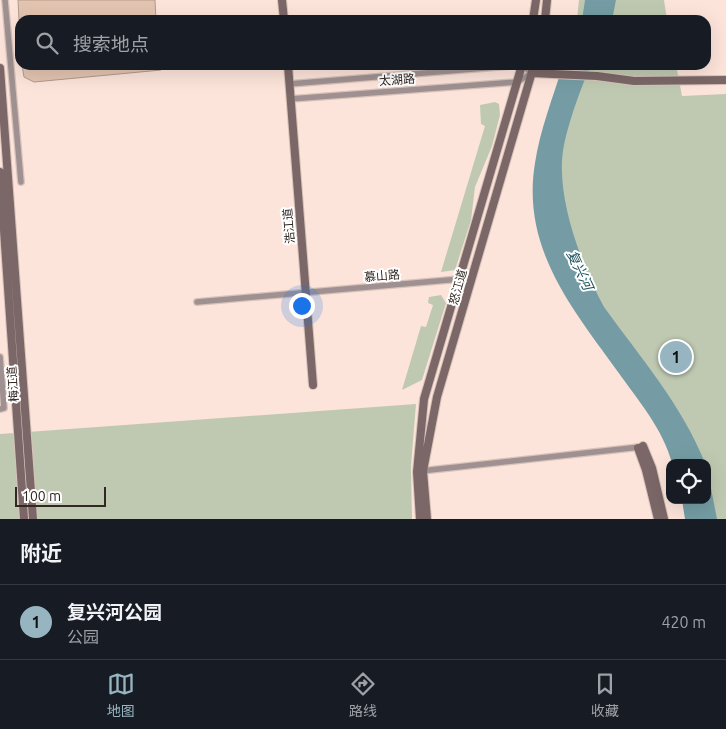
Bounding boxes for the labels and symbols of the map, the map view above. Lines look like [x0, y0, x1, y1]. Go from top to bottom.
street label: 太湖路 [379, 72, 415, 87]
street label: 浩江道 [280, 208, 297, 245]
water label: 复兴河 [564, 248, 597, 295]
street label: 慕山路 [363, 267, 400, 284]
street label: 怒江道 [446, 268, 469, 306]
your location [289, 293, 315, 319]
pin: 1 [660, 338, 692, 376]
street label: 梅江道 [5, 366, 20, 402]
scale bar [15, 484, 106, 507]

